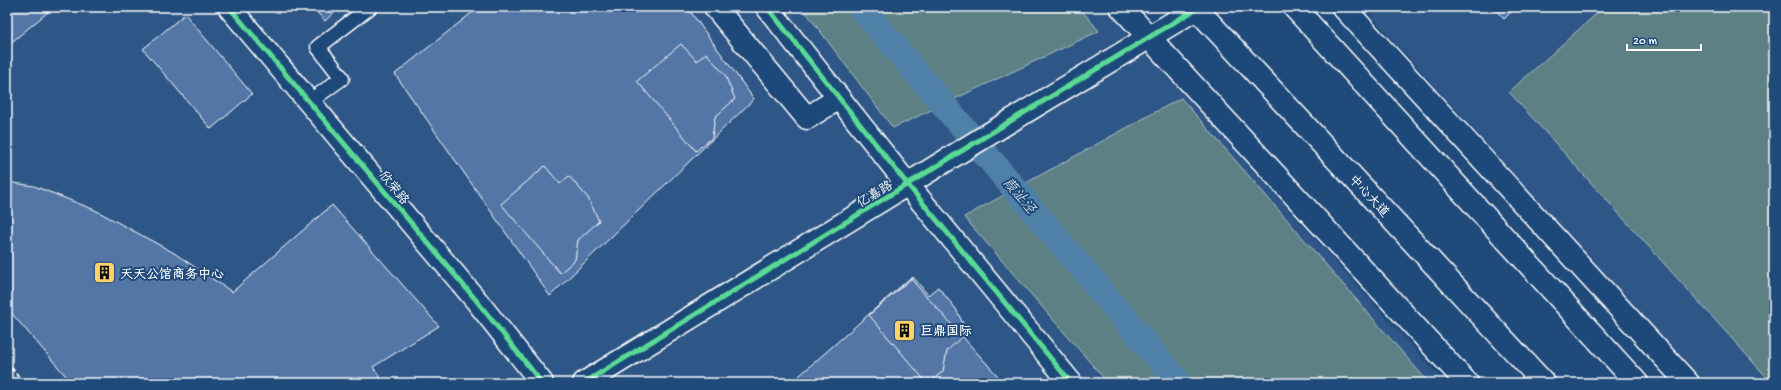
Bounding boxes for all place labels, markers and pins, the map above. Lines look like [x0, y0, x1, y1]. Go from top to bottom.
building icon: 天天公馆商务中心 [92, 260, 118, 286]
place label: 天天公馆商务中心 [120, 266, 224, 283]
building icon: 巨鼎国际 [891, 317, 917, 343]
place label: 巨鼎国际 [920, 324, 972, 340]

